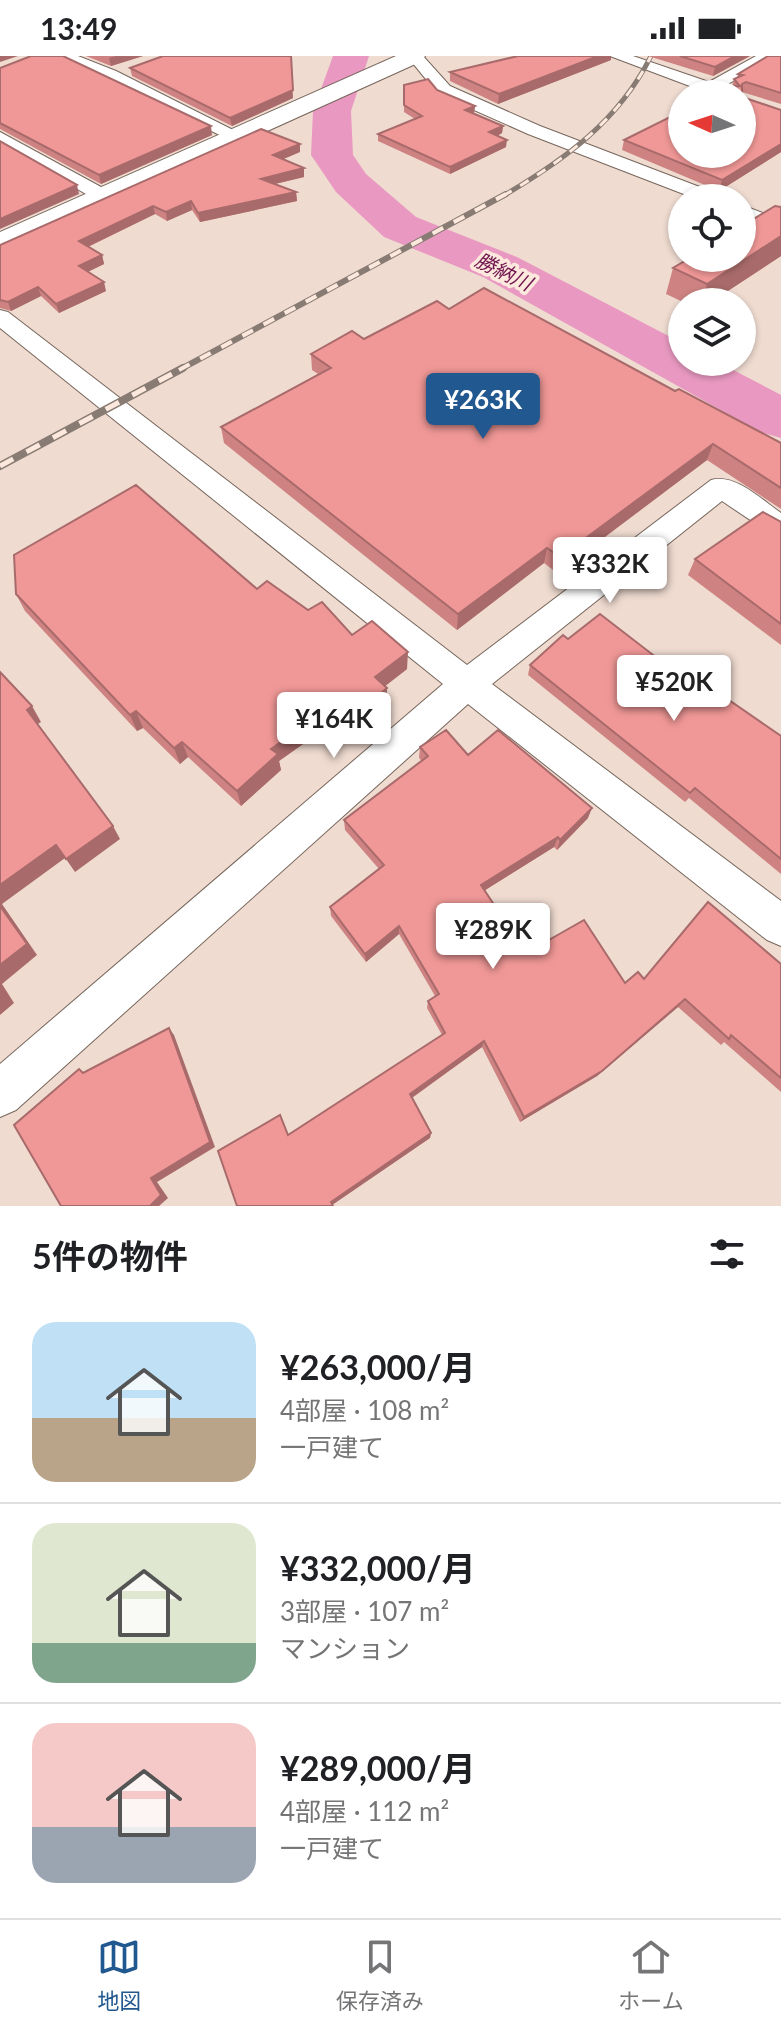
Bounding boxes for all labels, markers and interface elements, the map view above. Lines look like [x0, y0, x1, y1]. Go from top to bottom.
text: 13:49 [40, 10, 117, 46]
north arrow [668, 80, 756, 168]
map controls [668, 80, 756, 376]
button: locate [668, 184, 756, 272]
water label: 勝納川 [472, 247, 538, 296]
button: layers [668, 288, 756, 376]
pin: ¥263K [427, 373, 539, 441]
text: ¥263K [444, 383, 522, 415]
pin: ¥332K [554, 537, 666, 605]
text: ¥332K [571, 547, 649, 579]
pin: ¥520K [618, 655, 730, 723]
text: ¥520K [635, 665, 713, 697]
pin: ¥164K [278, 692, 390, 760]
text: ¥164K [295, 702, 373, 734]
pin: ¥289K [437, 903, 549, 971]
text: ¥289K [454, 913, 532, 945]
icon: filters [705, 1232, 749, 1276]
text: 5件の物件 [32, 1235, 188, 1276]
text: ¥263,000/月 [280, 1346, 476, 1387]
icon: home [96, 1354, 192, 1450]
text: 4部屋 · 108 m² [280, 1394, 449, 1426]
text: 一戸建て [280, 1431, 384, 1463]
text: ¥332,000/月 [280, 1547, 476, 1588]
icon: home [96, 1555, 192, 1651]
text: 3部屋 · 107 m² [280, 1595, 449, 1627]
text: マンション [280, 1632, 410, 1664]
text: ¥289,000/月 [280, 1747, 476, 1788]
icon: home [96, 1755, 192, 1851]
text: 4部屋 · 112 m² [280, 1795, 449, 1827]
text: 一戸建て [280, 1832, 384, 1864]
tab: 地図 [97, 1935, 141, 2015]
tab: 保存済み [336, 1935, 424, 2015]
tab: ホーム [618, 1935, 684, 2015]

